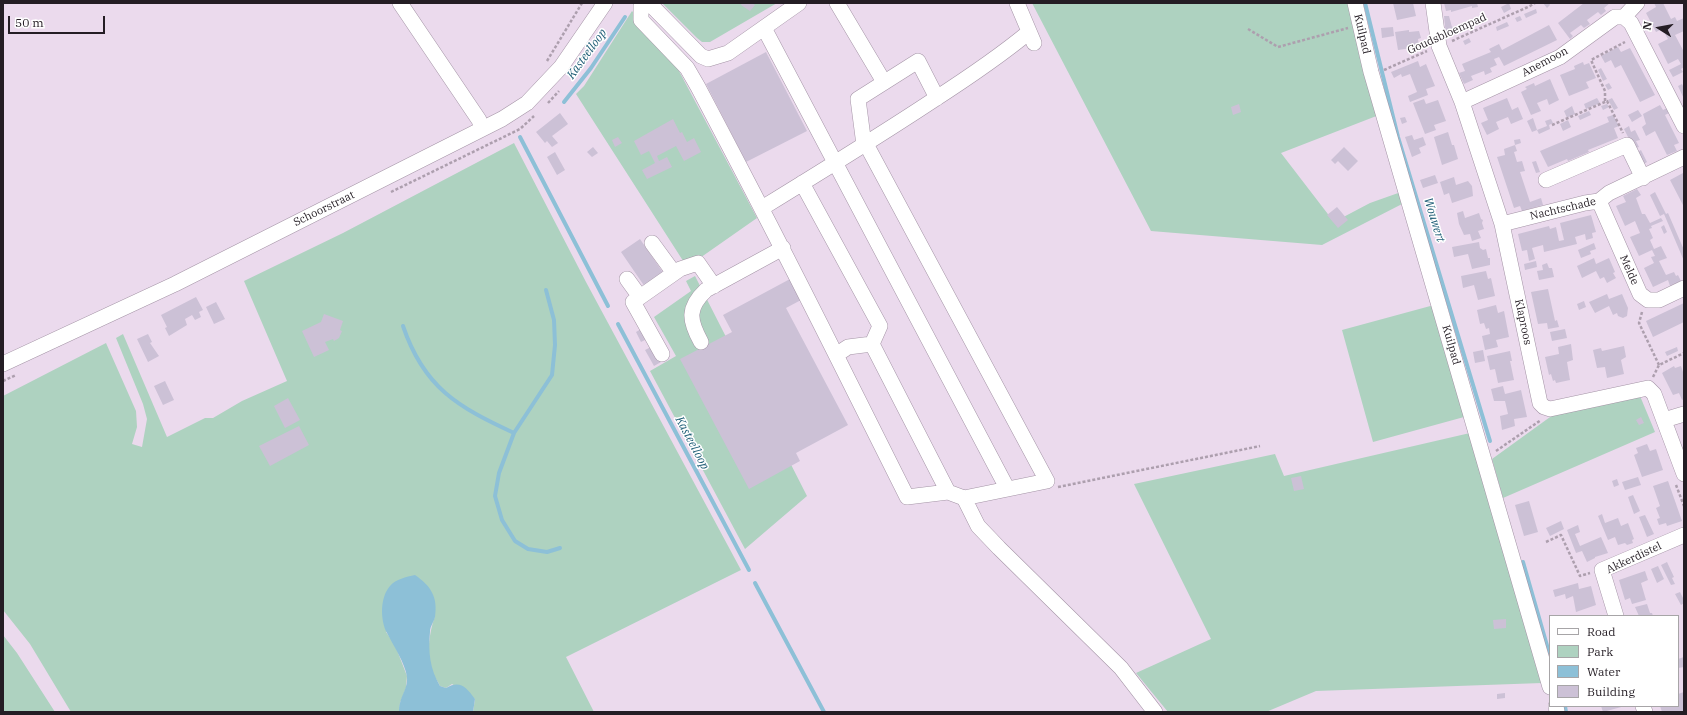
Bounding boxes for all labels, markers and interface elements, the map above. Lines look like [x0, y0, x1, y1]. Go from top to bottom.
scale bar [10, 8, 107, 34]
north arrow [1639, 8, 1679, 48]
street label: Goudsbloempad [1405, 11, 1489, 57]
street label: Kuilpad [1351, 13, 1373, 55]
text: 50 m [15, 15, 44, 30]
text: N [1640, 20, 1655, 31]
water label: Kasteelloop [564, 26, 610, 82]
street label: Anemoon [1520, 44, 1570, 80]
street label: Schoorstraat [291, 189, 357, 229]
street label: Nachtschade [1529, 195, 1597, 223]
water label: Wouwert [1420, 196, 1448, 244]
street label: Melde [1617, 253, 1641, 287]
street label: Klaproos [1512, 298, 1534, 346]
street label: Kuilpad [1439, 324, 1463, 366]
water label: Kasteelloop [672, 414, 712, 472]
street label: Akkerdistel [1604, 539, 1664, 577]
legend [1549, 615, 1679, 707]
text: Road [1587, 624, 1616, 639]
text: Park [1587, 644, 1613, 659]
text: Water [1587, 664, 1620, 679]
text: Building [1587, 684, 1635, 699]

